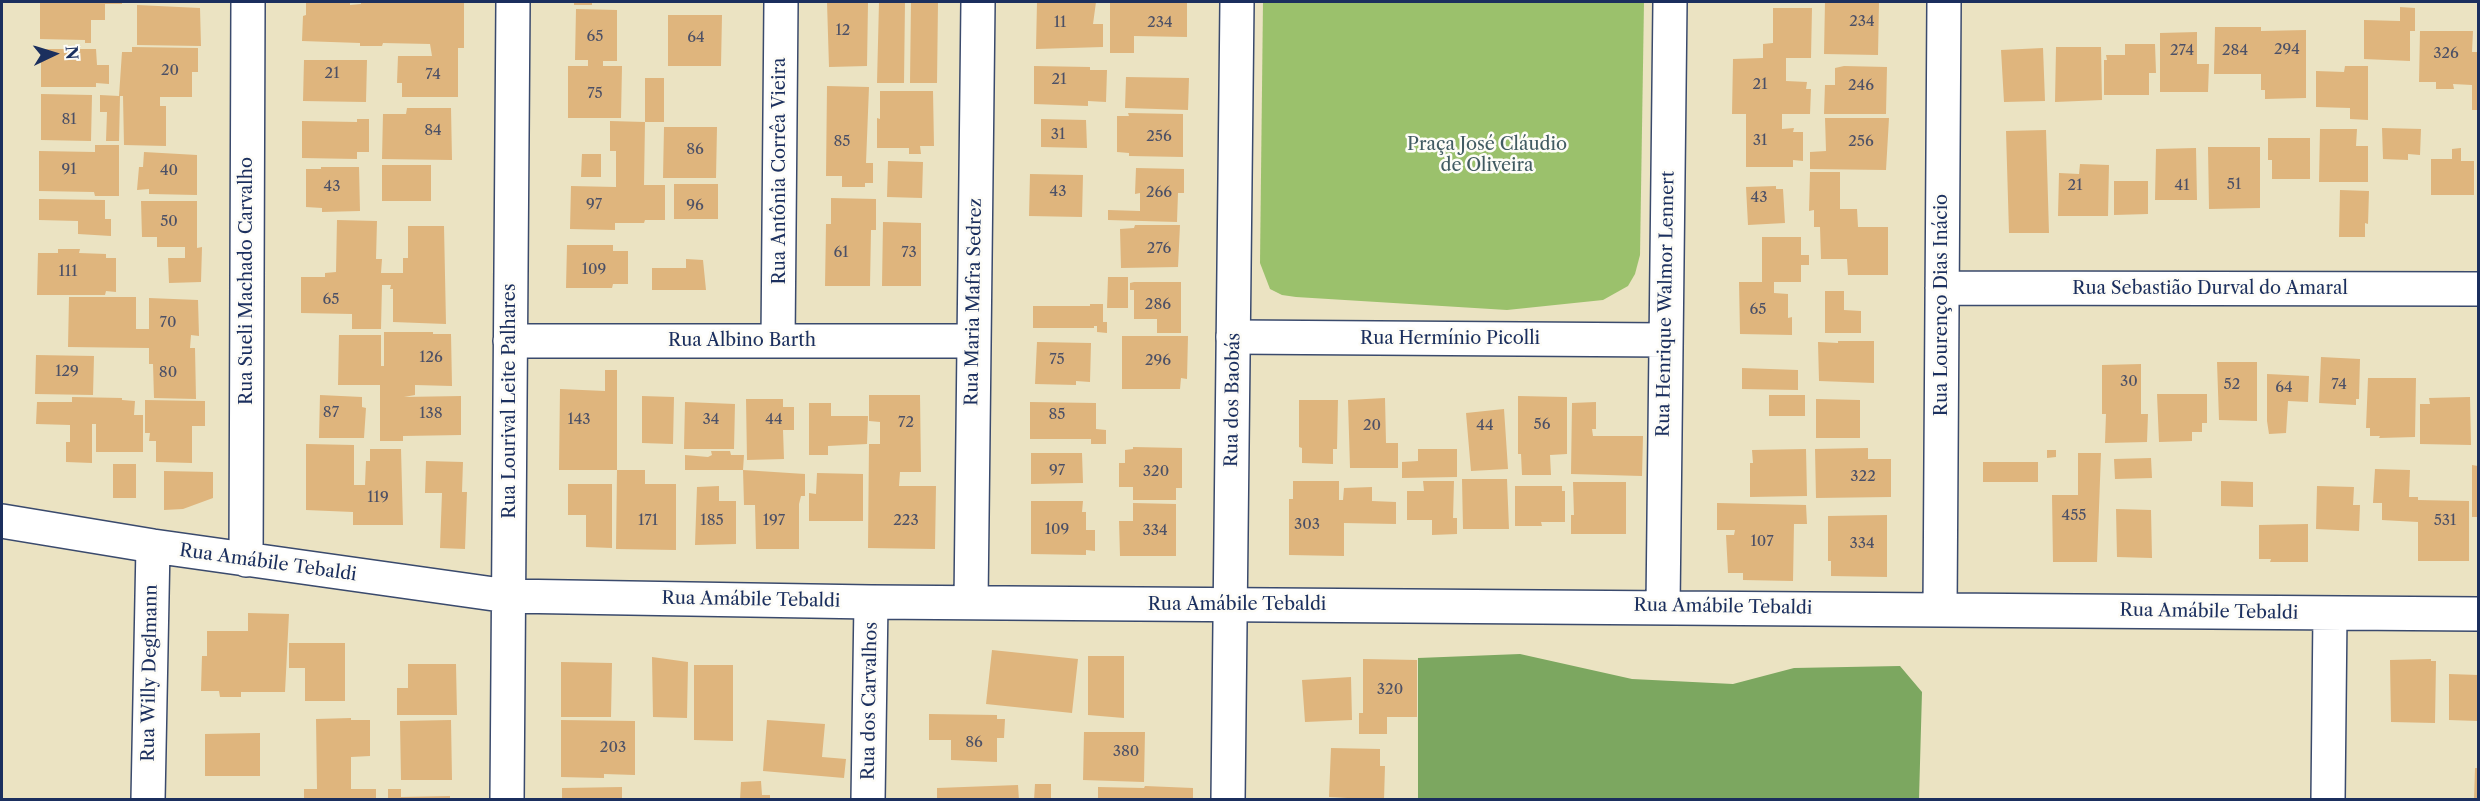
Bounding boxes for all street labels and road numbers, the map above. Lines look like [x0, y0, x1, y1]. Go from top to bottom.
street label: Rua Antônia Corrêa Vieira [769, 58, 791, 284]
street label: Rua Sueli Machado Carvalho [236, 157, 258, 405]
street label: Rua Henrique Walmor Lennert [1653, 171, 1679, 437]
street label: Rua Lourenço Dias Inácio [1931, 194, 1953, 416]
street label: Rua Maria Mafra Sedrez [961, 198, 987, 406]
street label: Rua Sebastião Durval do Amaral [2072, 278, 2348, 300]
street label: Rua Lourival Leite Palhares [499, 283, 521, 519]
street label: Rua Hermínio Picolli [1360, 328, 1540, 350]
street label: Rua Albino Barth [668, 330, 816, 352]
street label: Rua dos Baobás [1221, 333, 1245, 467]
street label: Rua Amábile Tebaldi [178, 540, 358, 586]
street label: Rua Willy Deglmann [138, 584, 162, 762]
street label: Rua Amábile Tebaldi [661, 588, 841, 612]
street label: Rua Amábile Tebaldi [1148, 594, 1326, 616]
street label: Rua Amábile Tebaldi [1633, 595, 1813, 619]
street label: Rua Amábile Tebaldi [2119, 600, 2299, 624]
street label: Rua dos Carvalhos [858, 622, 882, 780]

